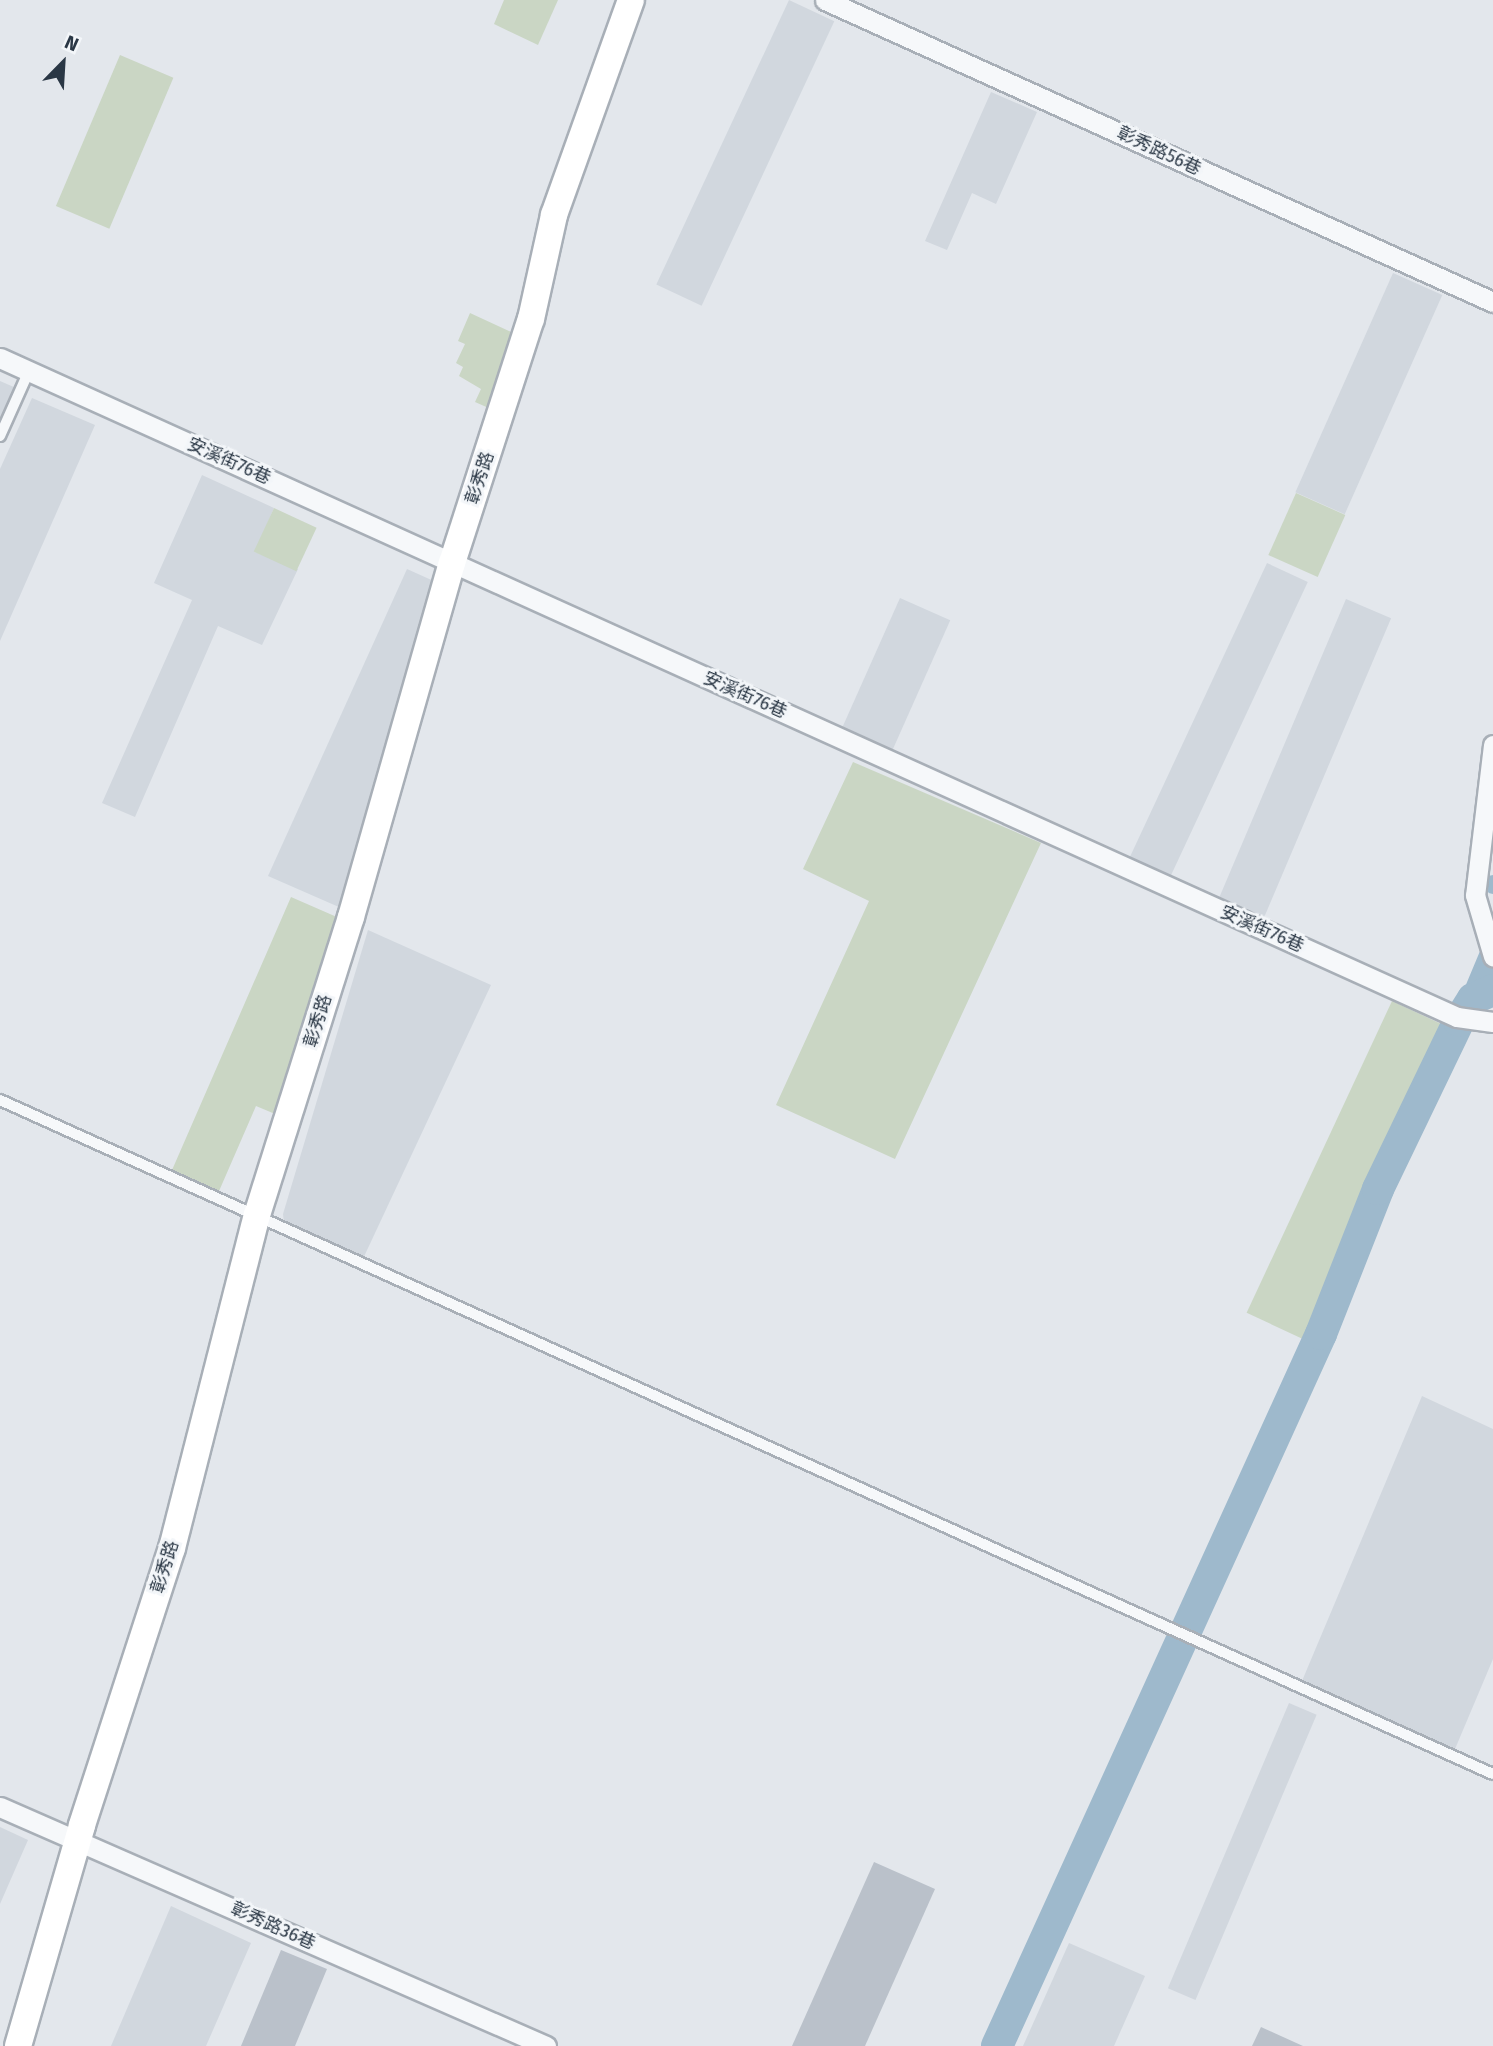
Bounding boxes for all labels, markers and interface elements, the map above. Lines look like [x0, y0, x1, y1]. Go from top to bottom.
north arrow [28, 28, 98, 98]
text: N [61, 30, 82, 56]
street label: 彰秀路56巷 [1113, 122, 1205, 180]
street label: 安溪街76巷 [184, 433, 274, 489]
street label: 彰秀路 [461, 449, 499, 507]
street label: 安溪街76巷 [700, 667, 790, 723]
street label: 安溪街76巷 [1217, 901, 1307, 957]
street label: 彰秀路 [300, 992, 336, 1050]
street label: 彰秀路 [147, 1538, 183, 1596]
street label: 彰秀路36巷 [227, 1898, 319, 1954]

